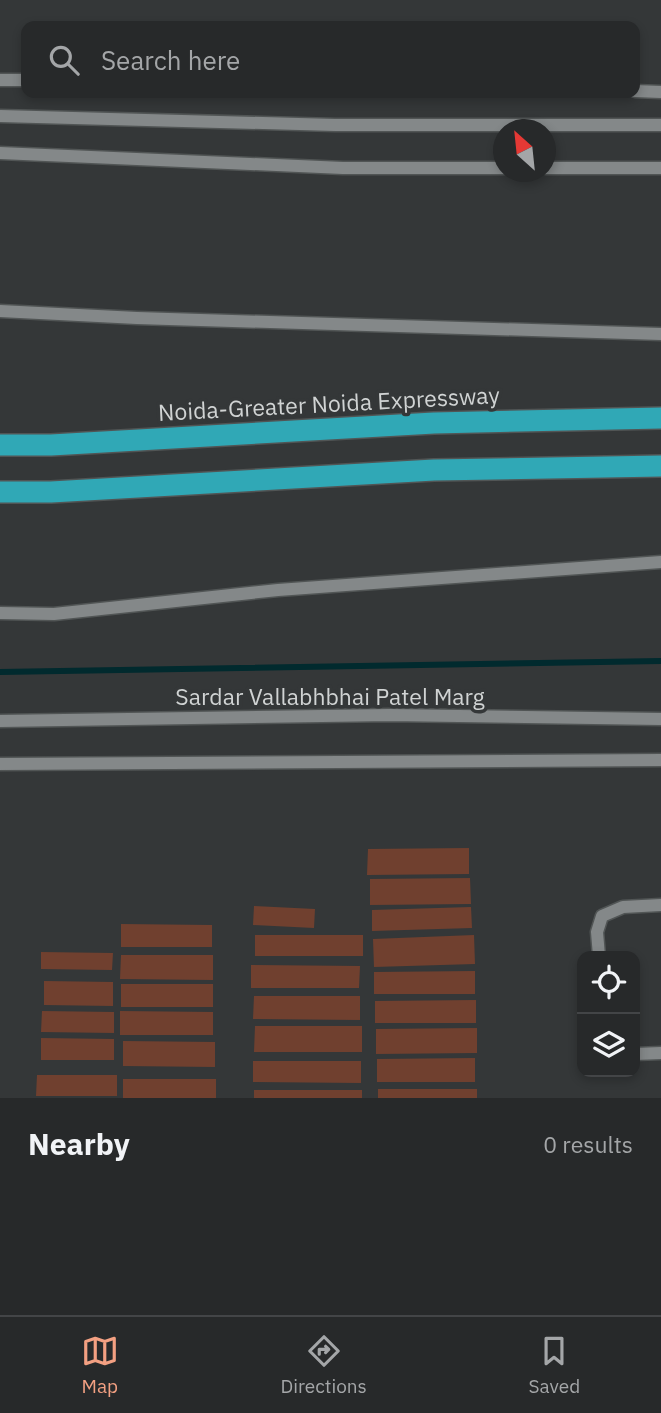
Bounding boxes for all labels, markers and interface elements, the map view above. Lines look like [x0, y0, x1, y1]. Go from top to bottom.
search box [21, 21, 640, 98]
icon: search [45, 41, 83, 79]
text: Search here [101, 43, 240, 77]
north arrow [493, 119, 556, 182]
street label: Noida-Greater Noida Expressway [157, 379, 501, 427]
street label: Sardar Vallabhbhai Patel Marg [175, 681, 485, 711]
map controls [577, 951, 640, 1077]
button: locate [577, 951, 640, 1014]
button: layers [577, 1014, 640, 1077]
text: Nearby [28, 1124, 130, 1163]
text: 0 results [543, 1129, 633, 1159]
tab: Map [81, 1332, 119, 1398]
tab: Directions [280, 1332, 367, 1398]
tab: Saved [529, 1332, 580, 1398]

